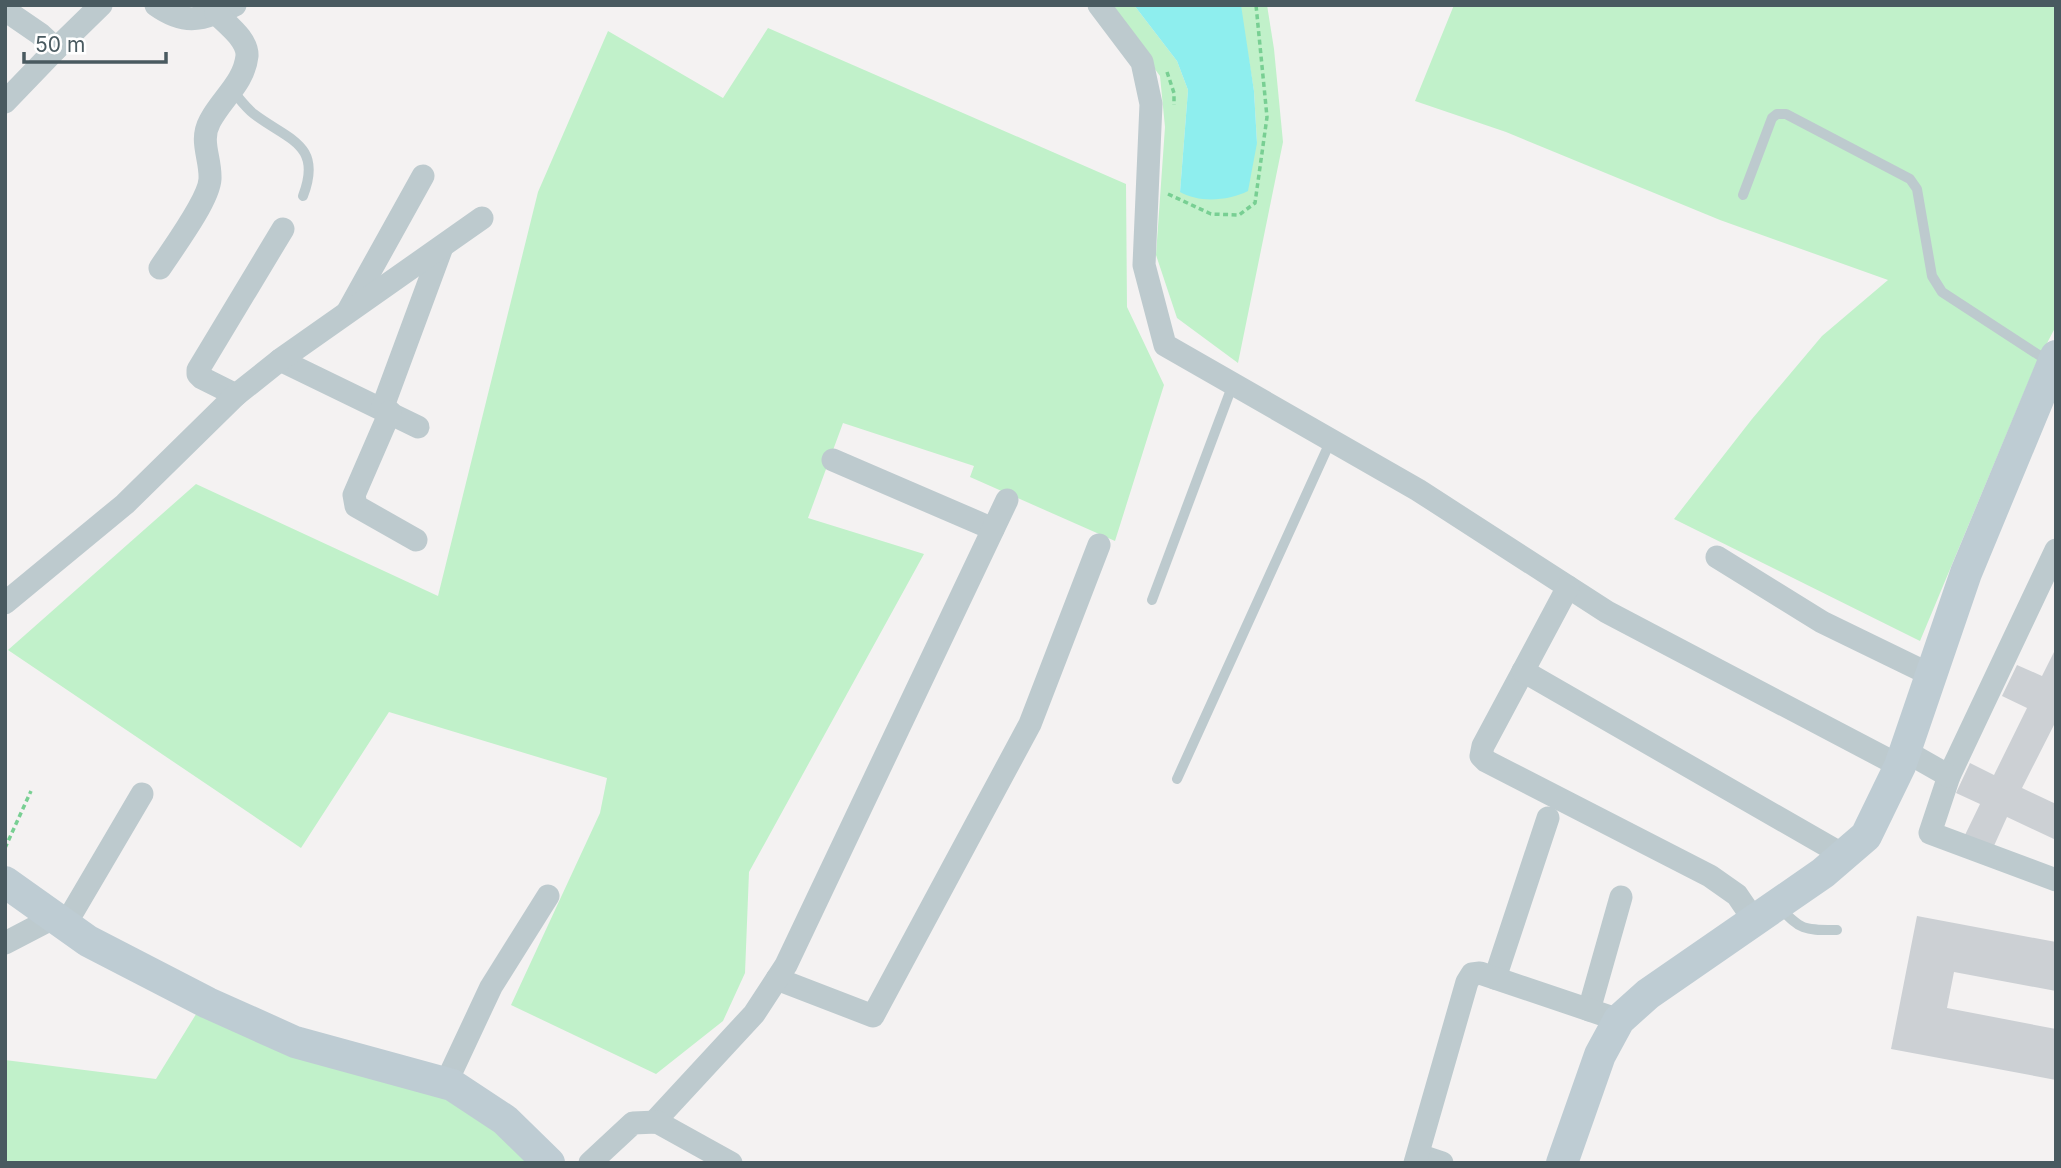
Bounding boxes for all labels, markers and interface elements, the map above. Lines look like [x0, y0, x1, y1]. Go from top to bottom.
scale bar [24, 21, 166, 65]
text: 50 m [35, 32, 85, 57]

